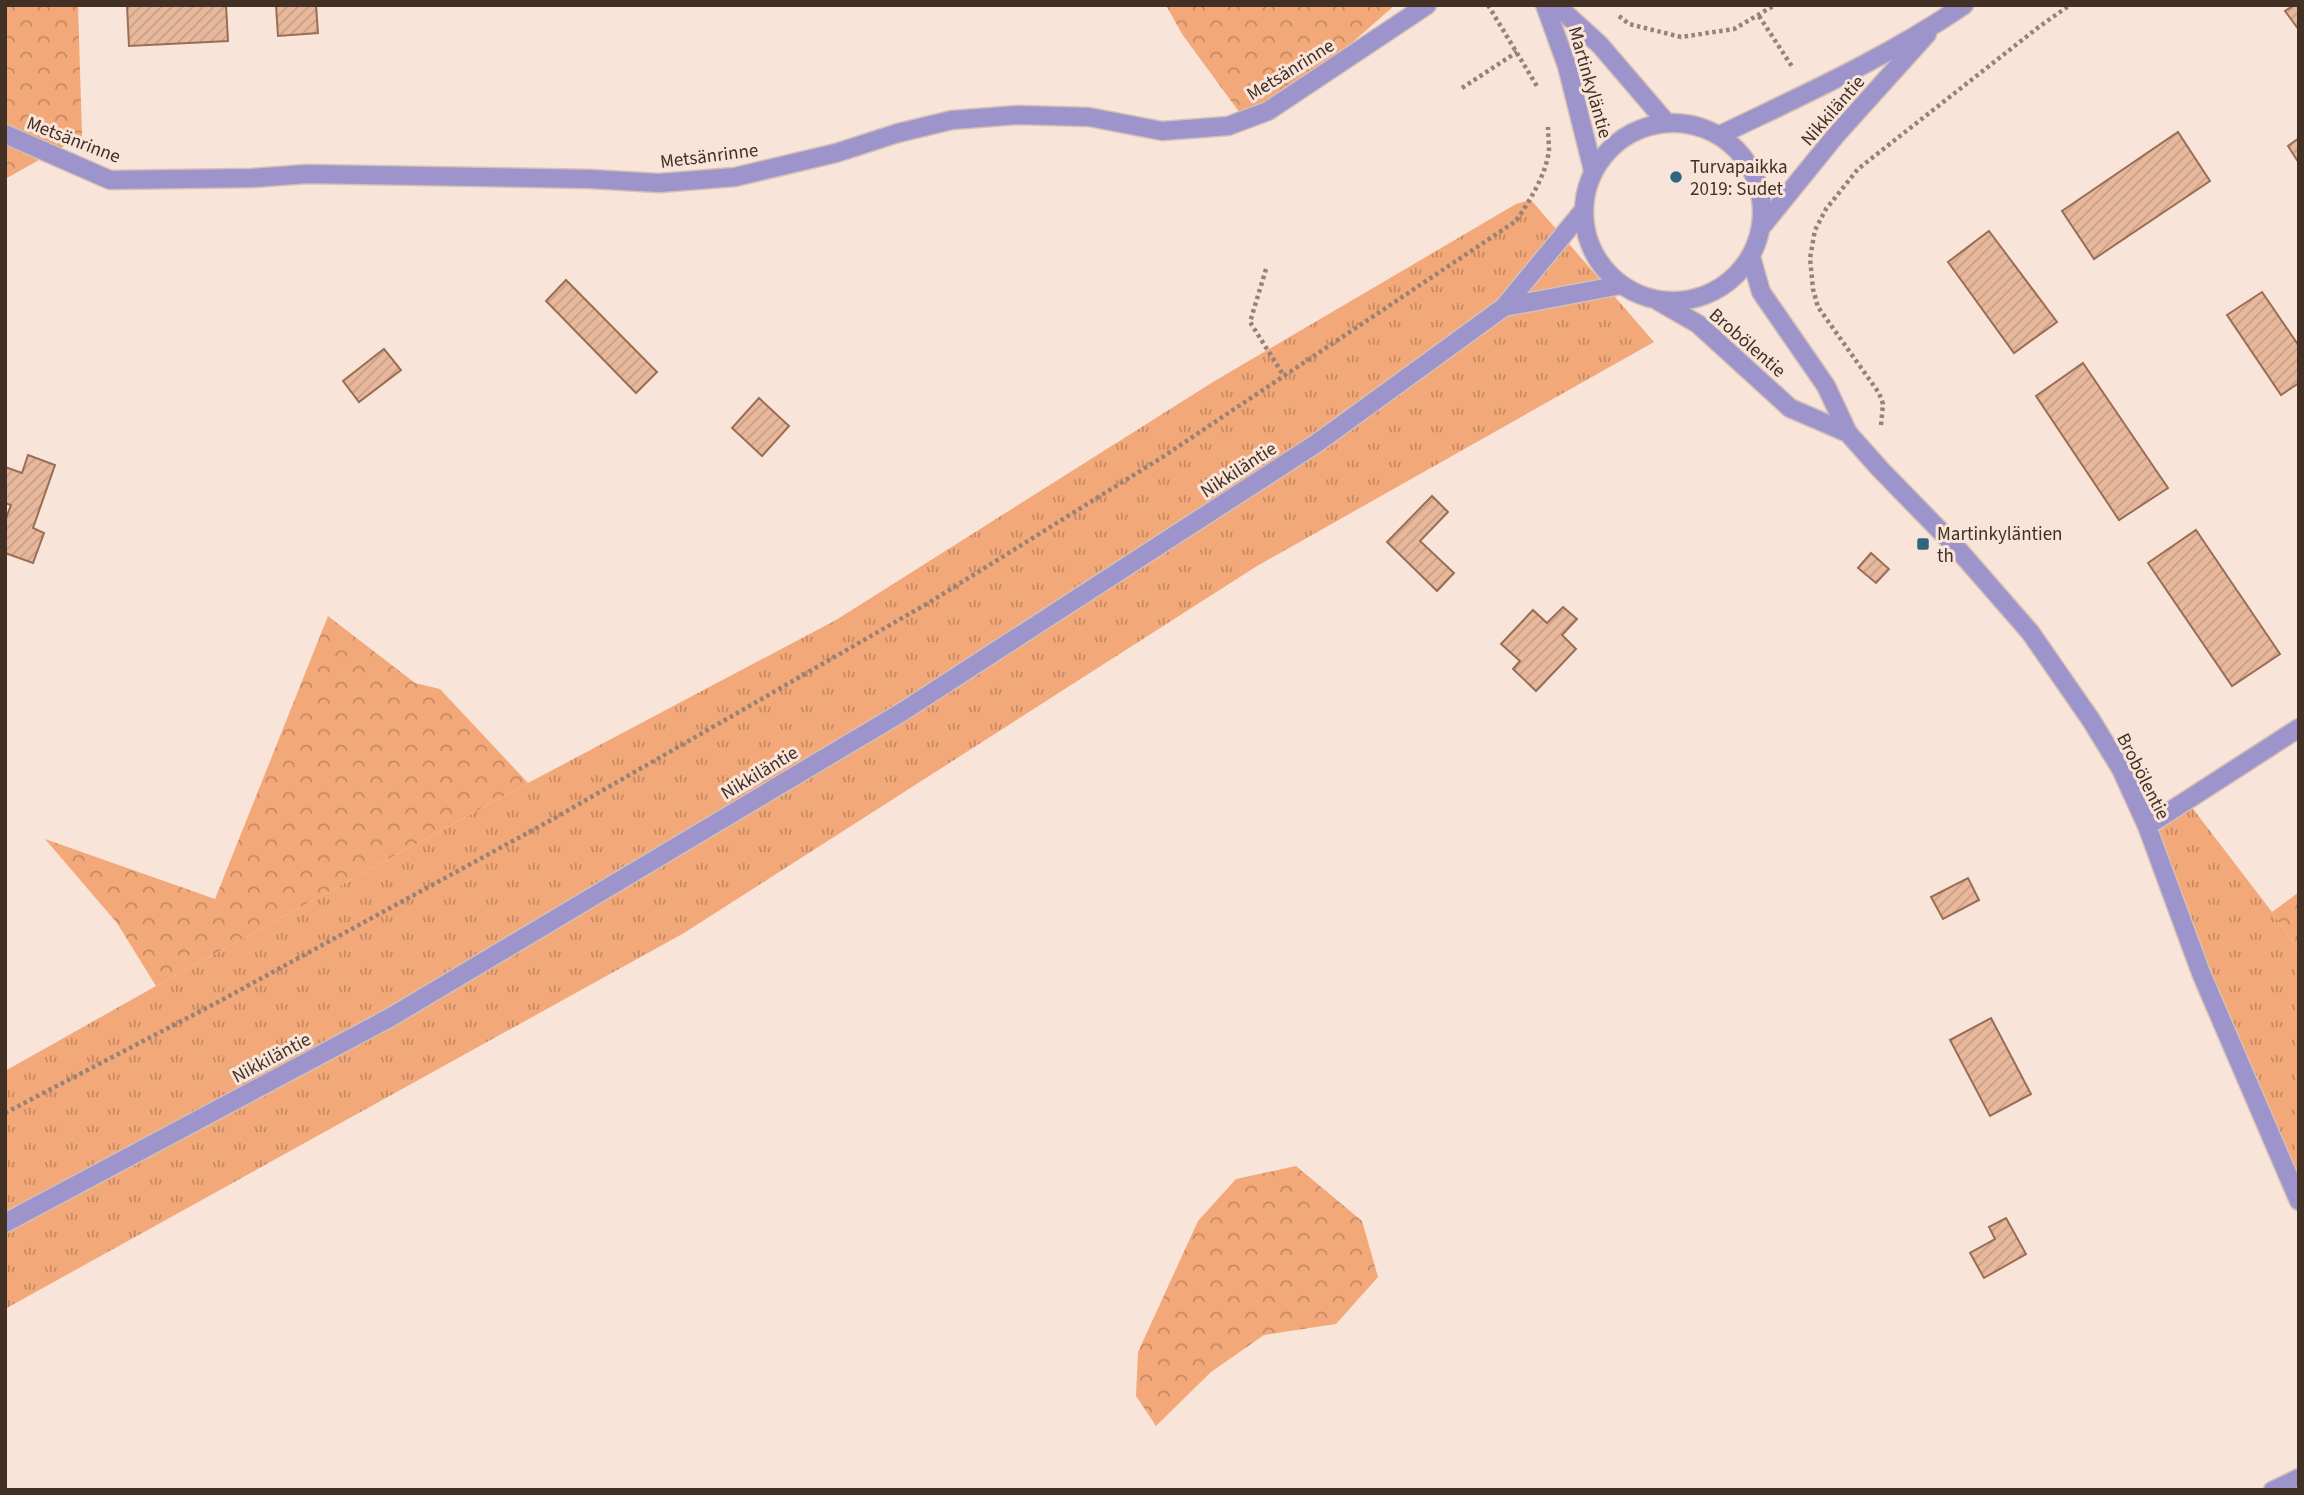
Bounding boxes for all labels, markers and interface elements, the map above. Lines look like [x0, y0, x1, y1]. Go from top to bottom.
street label: Martinkyläntie [1561, 23, 1618, 141]
street label: Metsänrinne [1242, 33, 1340, 108]
street label: Nikkiläntie [1795, 70, 1871, 152]
street label: Metsänrinne [23, 110, 124, 171]
street label: Metsänrinne [659, 137, 760, 176]
place label: Turvapaikka 2019: Sudet [1690, 154, 1788, 203]
marker: Turvapaikka 2019: Sudet [1668, 169, 1684, 185]
street label: Brobölentie [1703, 302, 1791, 384]
street label: Nikkiläntie [1195, 436, 1282, 505]
place label: Martinkyläntien th [1937, 521, 2062, 570]
marker: Martinkyläntien th [1915, 536, 1931, 552]
street label: Brobölentie [2109, 729, 2176, 825]
street label: Nikkiläntie [716, 740, 803, 807]
street label: Nikkiläntie [227, 1026, 316, 1090]

